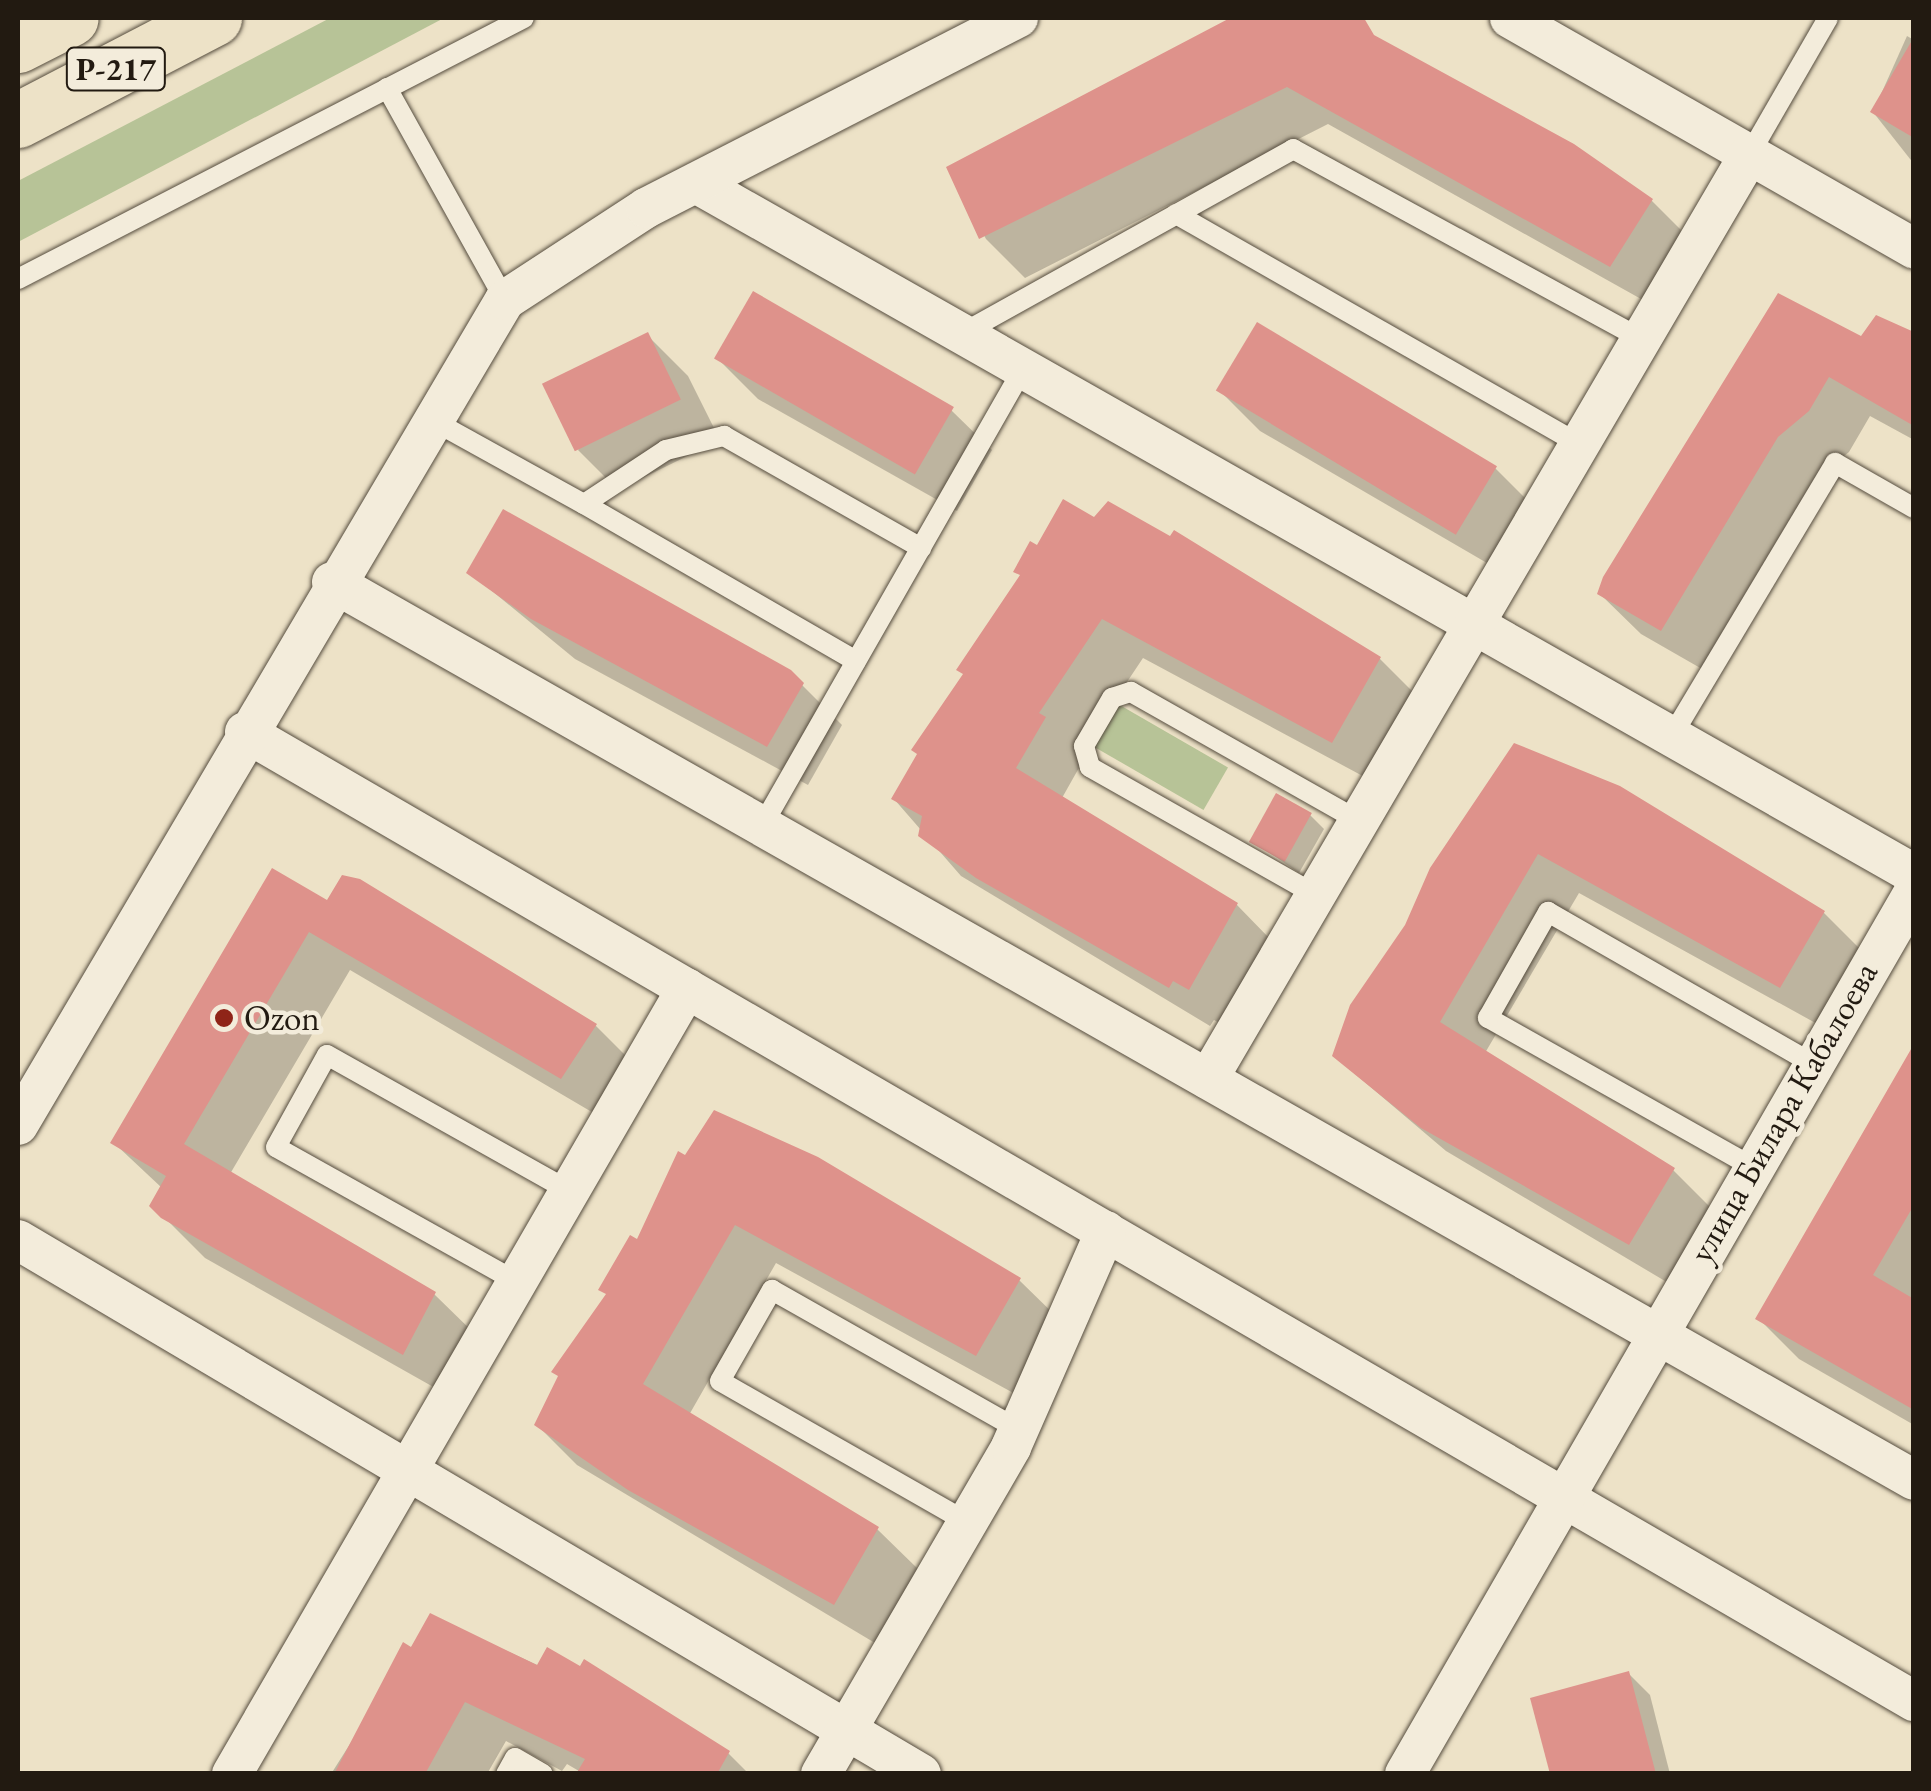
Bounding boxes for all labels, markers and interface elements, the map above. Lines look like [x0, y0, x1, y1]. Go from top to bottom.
road number: Р-217 [64, 42, 168, 96]
street label: улица Билара Кабалоева [1680, 954, 1886, 1270]
place label: Ozon [244, 997, 320, 1039]
marker: Ozon [213, 1007, 235, 1029]

